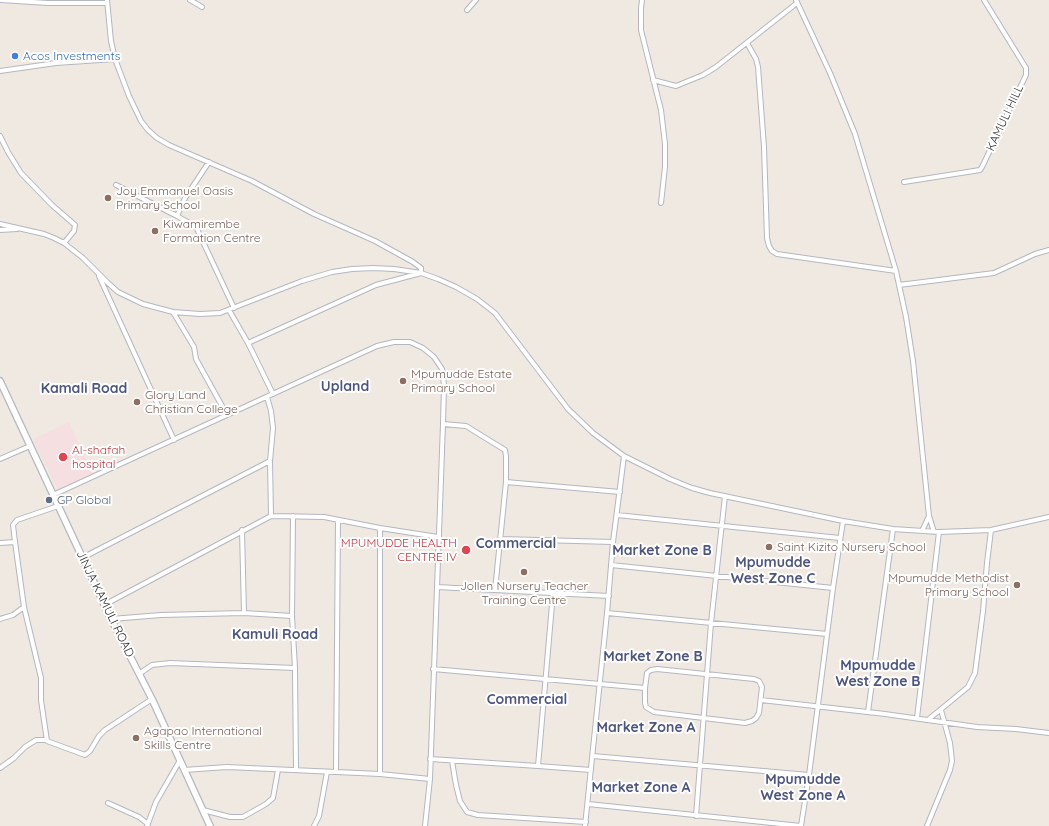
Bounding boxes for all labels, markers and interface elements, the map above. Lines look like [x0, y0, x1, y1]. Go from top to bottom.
place label: Acos Investments [23, 49, 120, 63]
marker: Acos Investments [10, 51, 20, 61]
street label: KAMULI HILL [983, 83, 1027, 153]
place label: Joy Emmanuel Oasis Primary School [116, 184, 233, 212]
marker: Joy Emmanuel Oasis Primary School [103, 193, 113, 203]
place label: Kiwamirembe Formation Centre [163, 217, 261, 245]
marker: Kiwamirembe Formation Centre [150, 226, 160, 236]
place label: Mpumudde Estate Primary School [411, 367, 512, 395]
marker: Mpumudde Estate Primary School [398, 376, 408, 386]
district label: Upland [321, 379, 369, 395]
district label: Kamali Road [41, 381, 127, 397]
place label: Glory Land Christian College [145, 388, 238, 416]
marker: Glory Land Christian College [132, 397, 142, 407]
place label: Al-shafah hospital [72, 443, 125, 471]
marker: Al-shafah hospital [57, 451, 69, 463]
place label: GP Global [57, 493, 111, 507]
marker: GP Global [44, 495, 54, 505]
place label: MPUMUDDE HEALTH CENTRE IV [341, 536, 457, 564]
district label: Commercial [476, 536, 556, 552]
place label: Saint Kizito Nursery School [777, 540, 926, 554]
marker: Saint Kizito Nursery School [764, 542, 774, 552]
district label: Market Zone B [612, 543, 712, 559]
marker: MPUMUDDE HEALTH CENTRE IV [460, 544, 472, 556]
street label: JINJA KAMULI ROAD [73, 548, 137, 660]
district label: Mpumudde West Zone C [731, 555, 815, 588]
marker: Jollen Nursery Teacher Training Centre [519, 567, 529, 577]
place label: Mpumudde Methodist Primary School [888, 571, 1009, 599]
place label: Jollen Nursery Teacher Training Centre [460, 579, 588, 607]
marker: Mpumudde Methodist Primary School [1012, 580, 1022, 590]
district label: Kamuli Road [232, 627, 318, 643]
district label: Market Zone B [603, 649, 703, 665]
district label: Mpumudde West Zone B [835, 658, 921, 690]
district label: Commercial [487, 692, 567, 708]
district label: Market Zone A [596, 720, 696, 736]
place label: Agapao International Skills Centre [144, 724, 262, 752]
marker: Agapao International Skills Centre [131, 733, 141, 743]
district label: Mpumudde West Zone A [761, 772, 845, 804]
district label: Market Zone A [591, 780, 691, 796]

